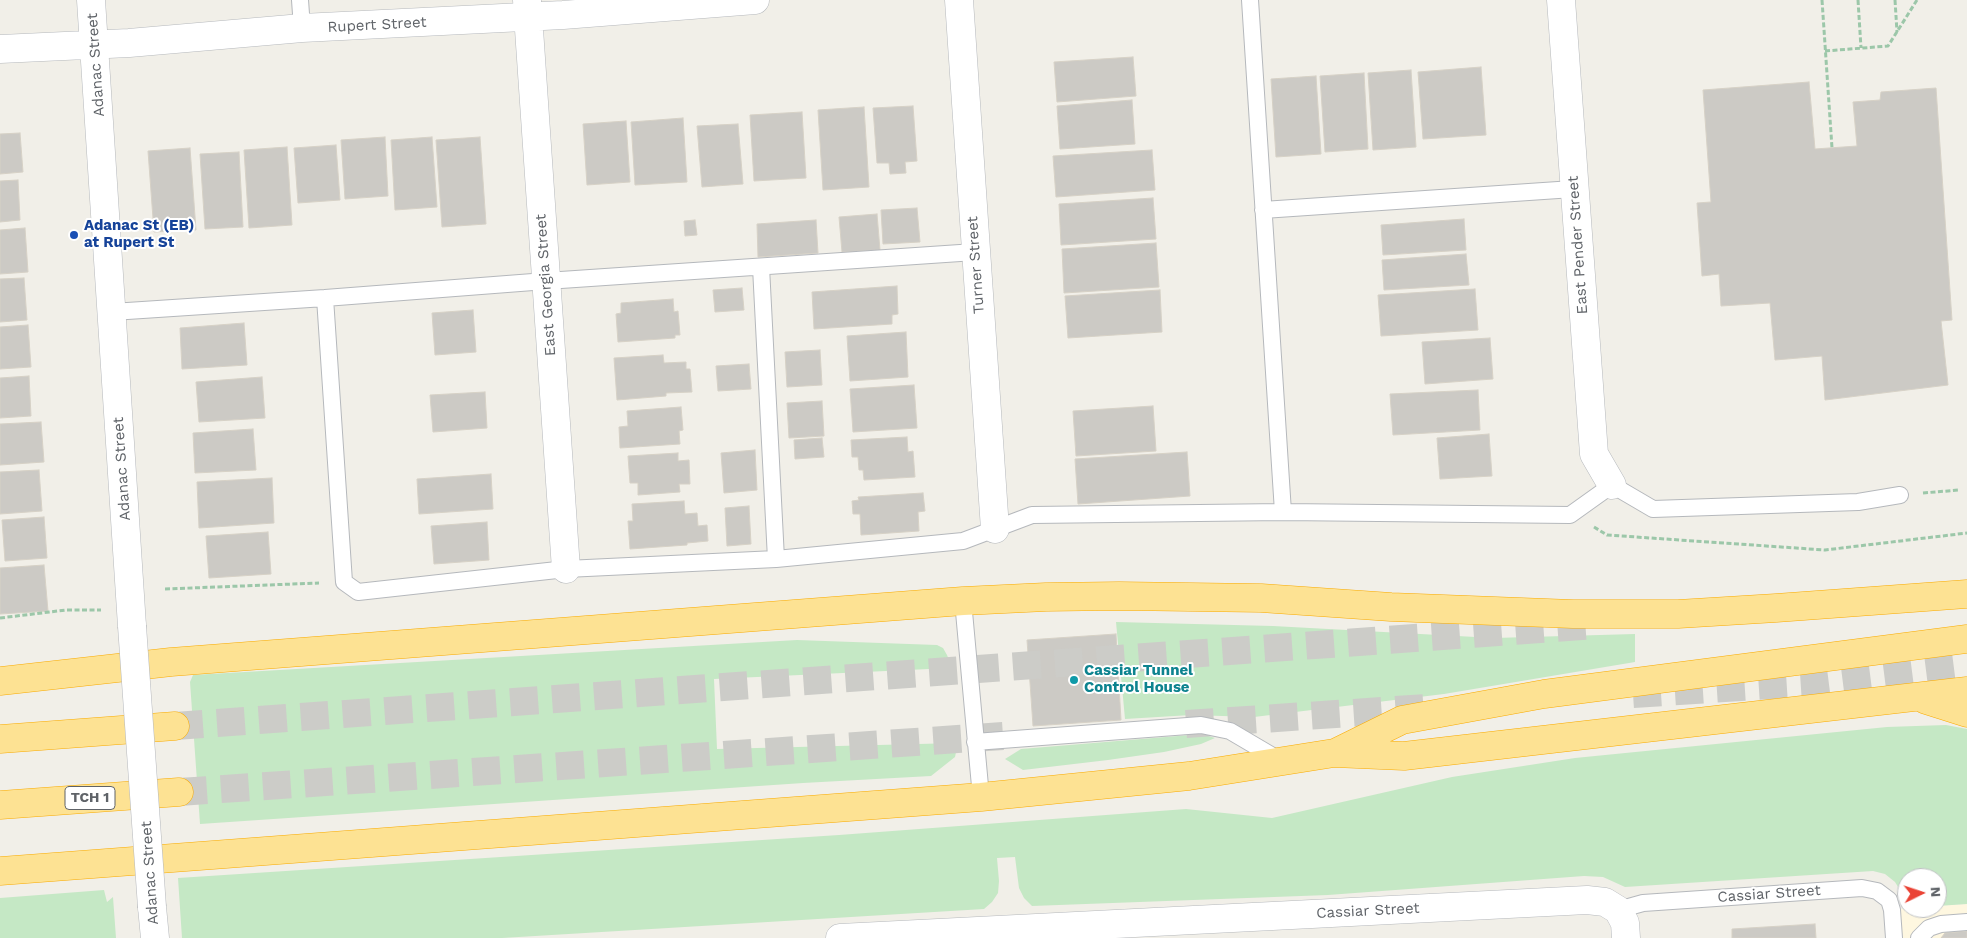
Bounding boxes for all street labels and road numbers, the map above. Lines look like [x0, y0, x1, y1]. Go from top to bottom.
street label: Adanac Street [83, 12, 109, 118]
street label: Rupert Street [327, 13, 427, 37]
street label: East Pender Street [1564, 175, 1592, 315]
street label: East Georgia Street [532, 213, 560, 357]
street label: Turner Street [964, 216, 988, 314]
street label: Adanac Street [109, 416, 135, 522]
road number: TCH 1 [65, 786, 115, 810]
street label: Adanac Street [137, 820, 163, 926]
street label: Cassiar Street [1717, 881, 1821, 907]
street label: Cassiar Street [1316, 899, 1420, 923]

